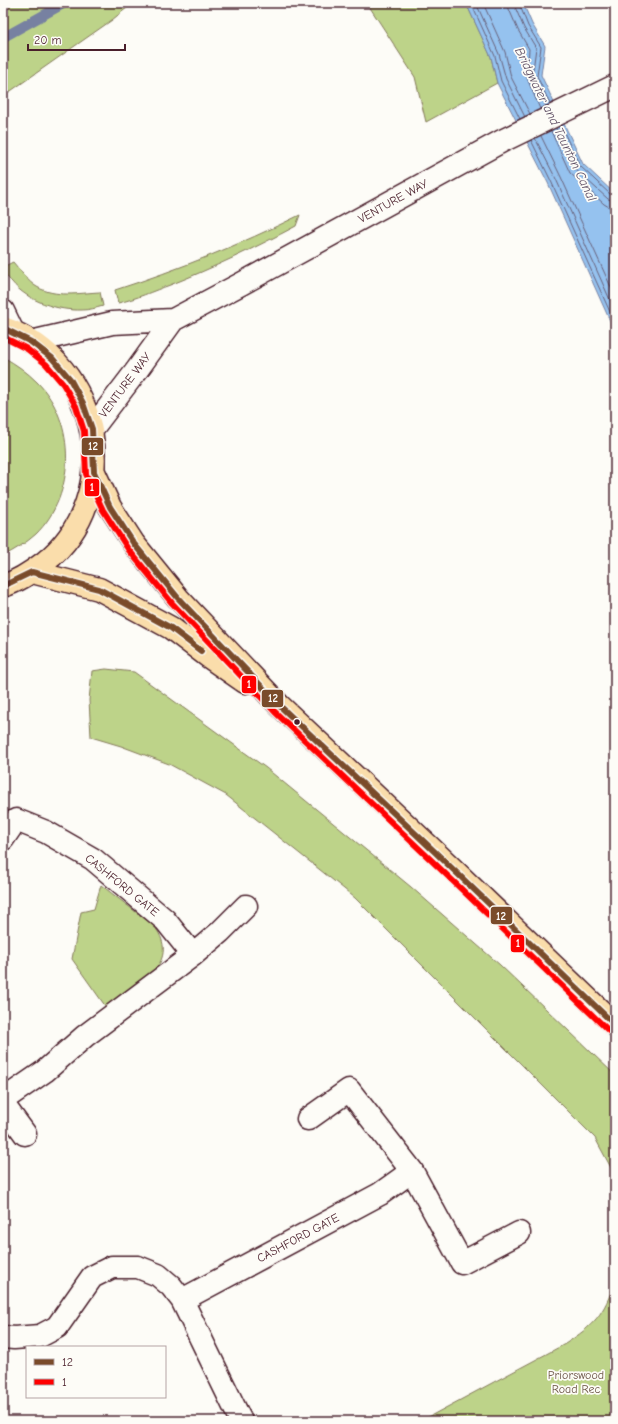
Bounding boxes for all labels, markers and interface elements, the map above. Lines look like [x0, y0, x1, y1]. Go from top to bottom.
scale bar [28, 26, 125, 52]
text: 20 m [34, 33, 62, 47]
water label: Bridgwater and Taunton Canal [512, 45, 600, 203]
street label: VENTURE WAY [356, 176, 431, 226]
street label: VENTURE WAY [96, 349, 154, 420]
line badge: 12 [81, 437, 104, 456]
text: 12 [88, 440, 98, 453]
line badge: 1 [84, 478, 100, 497]
text: 1 [90, 481, 94, 494]
line badge: 1 [241, 675, 257, 694]
text: 1 [247, 678, 251, 691]
line badge: 12 [261, 689, 284, 708]
text: 12 [268, 692, 278, 705]
unlabelled marker [292, 717, 302, 727]
street label: CASHFORD GATE [82, 851, 162, 919]
line badge: 12 [490, 906, 513, 925]
text: 12 [496, 910, 506, 923]
line badge: 1 [510, 934, 525, 953]
text: 1 [516, 937, 520, 950]
street label: CASHFORD GATE [255, 1210, 341, 1266]
legend [26, 1346, 166, 1398]
text: 12 [62, 1355, 73, 1369]
park label: Priorswood Road Rec [548, 1368, 604, 1396]
text: 1 [62, 1375, 67, 1389]

